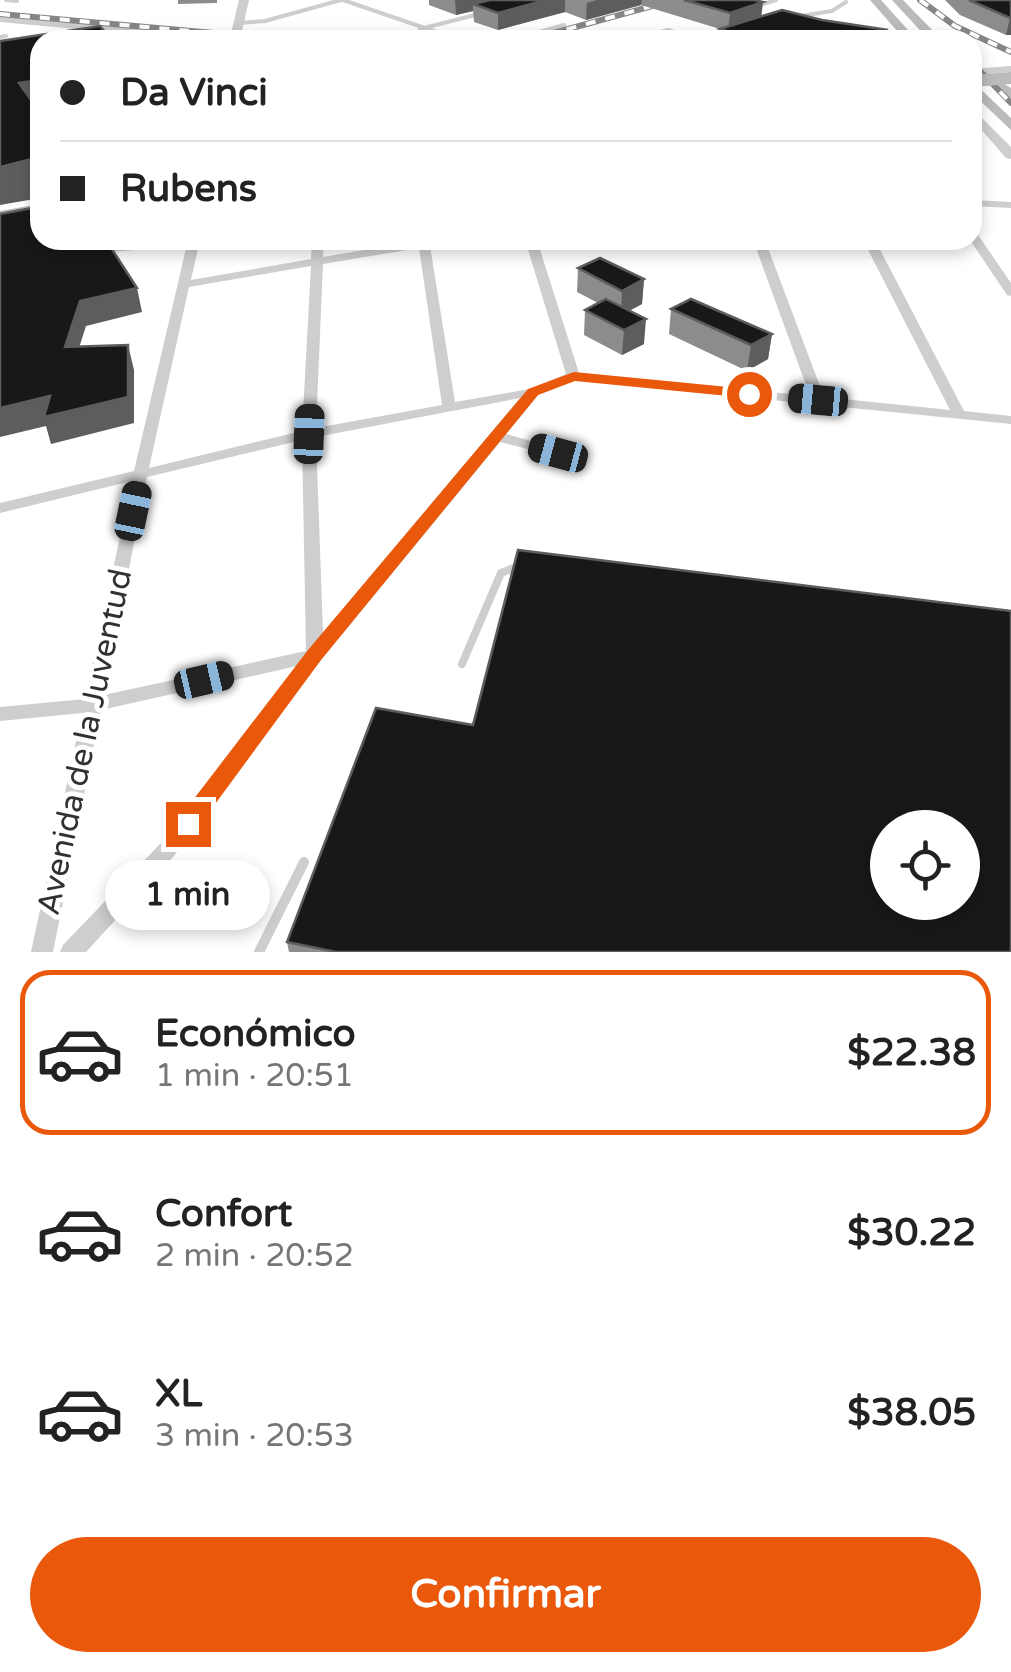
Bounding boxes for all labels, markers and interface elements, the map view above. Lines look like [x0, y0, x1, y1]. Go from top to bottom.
text: Da Vinci [120, 70, 268, 116]
text: Rubens [120, 166, 257, 212]
route start [727, 372, 772, 417]
car [787, 382, 849, 418]
car [293, 403, 325, 465]
car [525, 431, 591, 475]
car [112, 479, 154, 543]
street label: Avenida de la Juventud [30, 566, 140, 918]
car [171, 659, 237, 701]
route end [166, 802, 211, 847]
map controls [870, 810, 980, 920]
button: locate [870, 810, 980, 920]
callout: 1 min [106, 859, 270, 929]
text: 1 min [145, 876, 230, 914]
icon: car [35, 1008, 125, 1098]
text: Económico [155, 1011, 356, 1057]
text: $22.38 [847, 1030, 976, 1076]
text: 1 min · 20:51 [155, 1057, 354, 1095]
icon: car [35, 1188, 125, 1278]
text: Confort [155, 1191, 292, 1237]
text: $30.22 [847, 1210, 976, 1256]
text: 2 min · 20:52 [155, 1237, 354, 1275]
icon: car [35, 1368, 125, 1458]
text: XL [155, 1371, 202, 1417]
text: $38.05 [847, 1390, 976, 1436]
text: 3 min · 20:53 [155, 1417, 354, 1455]
button: Confirmar [30, 1537, 981, 1652]

